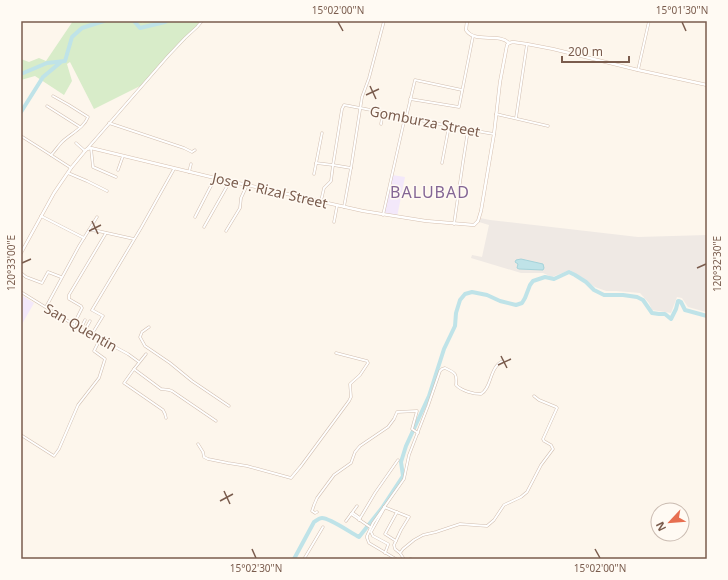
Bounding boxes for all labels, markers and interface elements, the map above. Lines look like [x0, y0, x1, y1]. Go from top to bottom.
text: 15°02'00"N [312, 3, 364, 17]
text: 15°01'30"N [656, 3, 708, 17]
scale bar [562, 38, 629, 64]
text: 200 m [568, 43, 603, 60]
street label: Gomburza Street [368, 101, 482, 141]
street label: Jose P. Rizal Street [209, 167, 329, 212]
district label: BALUBAD [390, 181, 470, 203]
text: 120°33'00"E [4, 235, 18, 291]
text: 120°32'30"E [710, 236, 724, 292]
street label: San Quentin [41, 298, 121, 356]
north arrow [650, 502, 690, 542]
text: N [652, 519, 669, 534]
text: 15°02'30"N [230, 561, 282, 575]
text: 15°02'00"N [574, 561, 626, 575]

